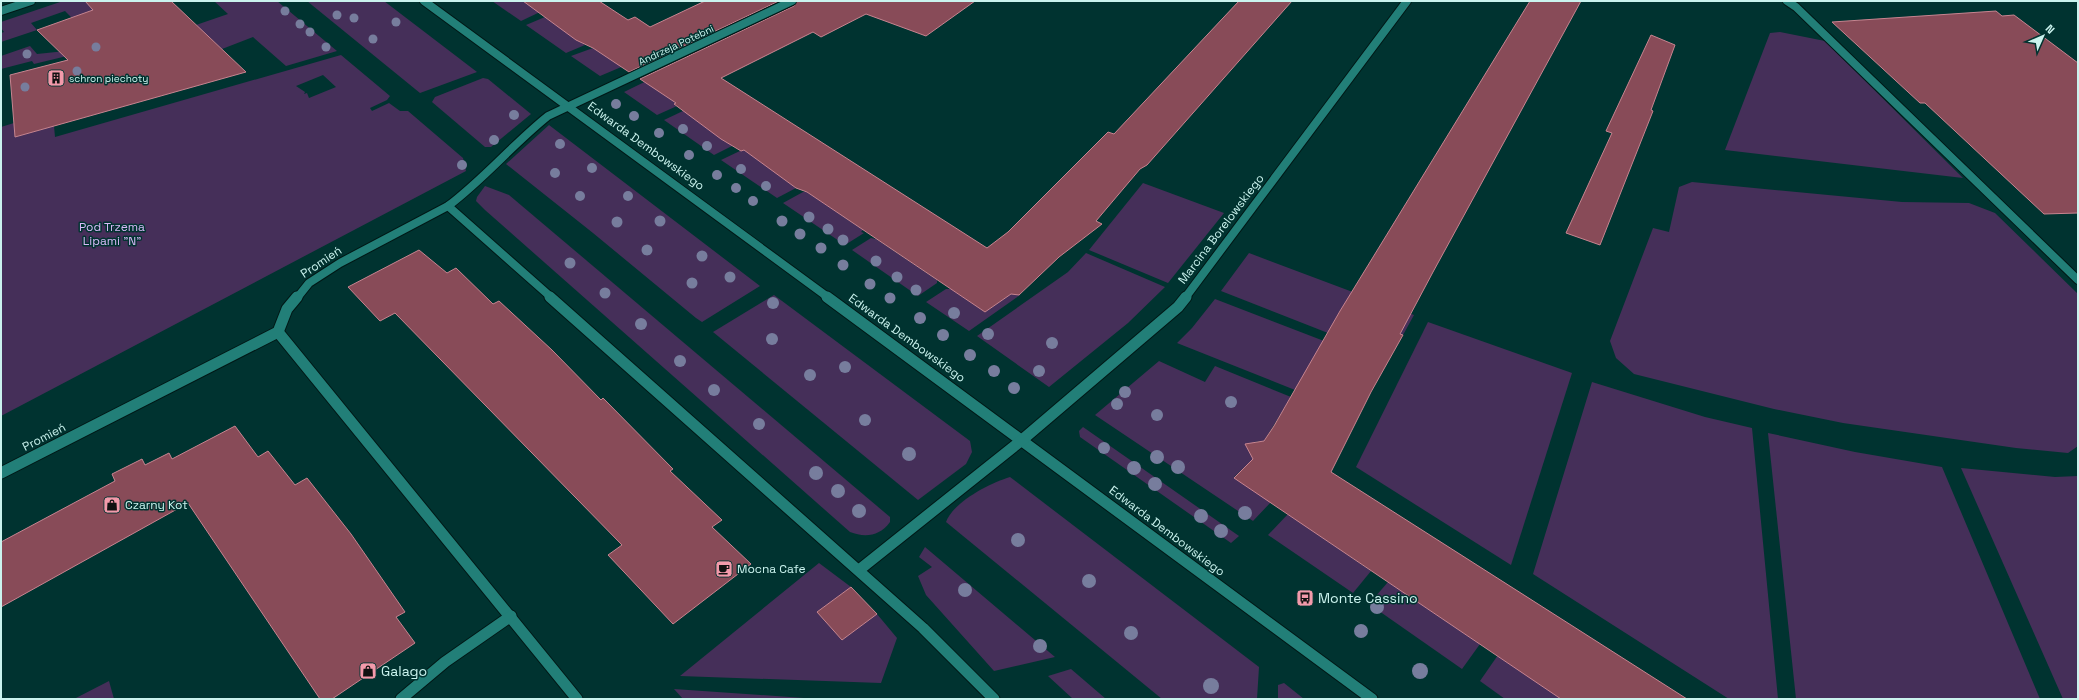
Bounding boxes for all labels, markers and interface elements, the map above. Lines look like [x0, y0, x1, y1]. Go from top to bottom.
north arrow [2023, 16, 2063, 56]
text: N [2043, 21, 2058, 36]
street label: Andrzeja Potebni [636, 22, 716, 68]
building icon: schron piechoty [46, 68, 66, 88]
place label: schron piechoty [69, 72, 148, 85]
street label: Edwarda Dembowskiego [584, 98, 708, 194]
street label: Marcina Borelowskiego [1174, 171, 1268, 287]
park label: Pod Trzema Lipami "N" [79, 219, 145, 249]
street label: Promień [297, 242, 345, 282]
street label: Edwarda Dembowskiego [845, 290, 969, 386]
street label: Promień [20, 419, 68, 455]
street label: Edwarda Dembowskiego [1106, 482, 1228, 580]
shop icon: Czarny Kot [102, 495, 122, 515]
place label: Czarny Kot [125, 497, 188, 513]
cafe icon: Mocna Cafe [714, 559, 734, 579]
place label: Mocna Cafe [737, 561, 806, 577]
bus stop icon: Monte Cassino [1295, 588, 1315, 608]
place label: Monte Cassino [1318, 589, 1418, 607]
shop icon: Galago [358, 661, 378, 681]
place label: Galago [381, 662, 427, 680]

